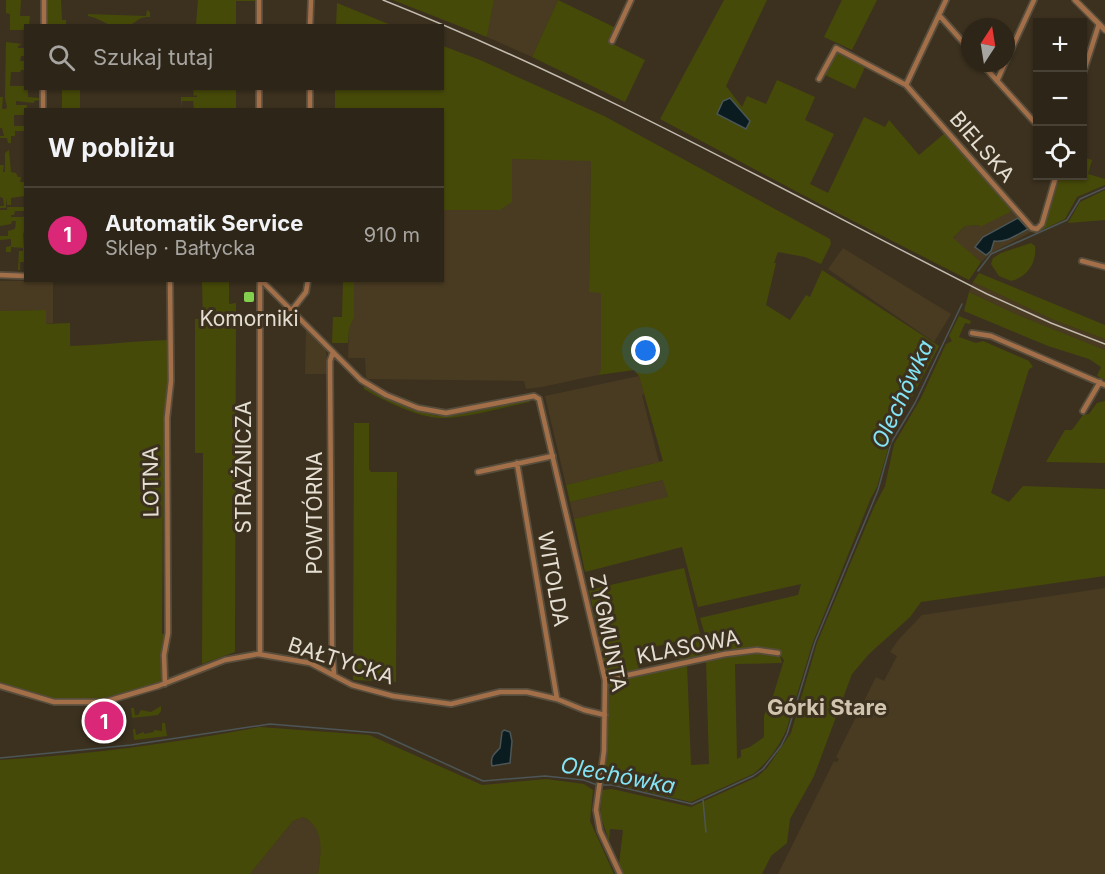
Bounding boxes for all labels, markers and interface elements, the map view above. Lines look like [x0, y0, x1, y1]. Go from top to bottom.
north arrow [961, 18, 1015, 72]
map controls [1033, 18, 1087, 180]
button: + [1033, 18, 1087, 72]
search box [24, 24, 444, 90]
icon: search [45, 41, 78, 74]
text: Szukaj tutaj [93, 44, 213, 70]
button: − [1033, 72, 1087, 126]
street label: BIELSKA [945, 106, 1020, 187]
button: locate [1033, 126, 1087, 180]
text: W pobliżu [48, 132, 175, 163]
text: Automatik Service [105, 210, 303, 236]
text: 1 [63, 223, 72, 247]
text: 910 m [364, 223, 420, 247]
text: Sklep · Bałtycka [105, 236, 255, 260]
marker: Komorniki [242, 290, 256, 304]
place label: Komorniki [199, 306, 299, 331]
your location [631, 336, 660, 365]
water label: Olechówka [866, 336, 938, 452]
street label: STRAŻNICZA [230, 401, 256, 533]
street label: LOTNA [137, 447, 164, 518]
street label: POWTÓRNA [301, 452, 327, 574]
street label: WITOLDA [533, 529, 574, 628]
street label: ZYGMUNTA [585, 572, 632, 694]
street label: KLASOWA [634, 624, 741, 669]
street label: BAŁTYCKA [285, 632, 397, 689]
district label: Górki Stare [767, 694, 887, 720]
pin: 1 [84, 698, 124, 744]
water label: Olechówka [558, 751, 678, 799]

